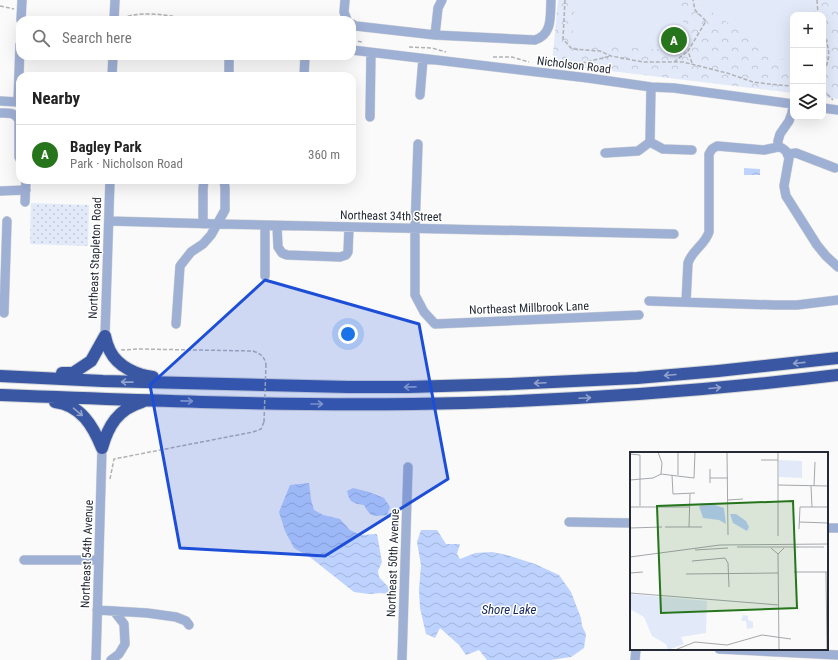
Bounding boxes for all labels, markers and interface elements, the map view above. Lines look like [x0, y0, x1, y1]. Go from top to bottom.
map controls [790, 12, 826, 120]
button: + [790, 12, 826, 48]
search box [16, 16, 356, 60]
pin: A [661, 25, 687, 55]
icon: search [30, 27, 52, 49]
text: Search here [62, 29, 132, 47]
button: − [790, 48, 826, 84]
street label: Nicholson Road [536, 54, 612, 76]
button: layers [790, 84, 826, 120]
text: Nearby [32, 88, 80, 108]
text: Bagley Park [70, 138, 142, 156]
text: A [41, 147, 49, 162]
text: 360 m [308, 147, 340, 162]
text: Park · Nicholson Road [70, 156, 183, 171]
street label: Northeast Stapleton Road [86, 197, 104, 319]
street label: Northeast 34th Street [340, 208, 443, 224]
street label: Northeast Millbrook Lane [469, 299, 589, 317]
your location [338, 324, 358, 344]
one-way arrow [793, 359, 806, 367]
one-way arrow [664, 371, 677, 379]
one-way arrow [121, 378, 134, 386]
one-way arrow [534, 379, 547, 386]
one-way arrow [404, 383, 417, 391]
one-way arrow [708, 385, 721, 392]
one-way arrow [578, 394, 591, 401]
one-way arrow [180, 398, 193, 405]
one-way arrow [310, 400, 323, 408]
one-way arrow [73, 408, 83, 417]
inset map [630, 452, 828, 650]
street label: Northeast 54th Avenue [78, 499, 96, 608]
street label: Northeast 50th Avenue [384, 508, 402, 617]
water label: Shore Lake [481, 602, 537, 617]

